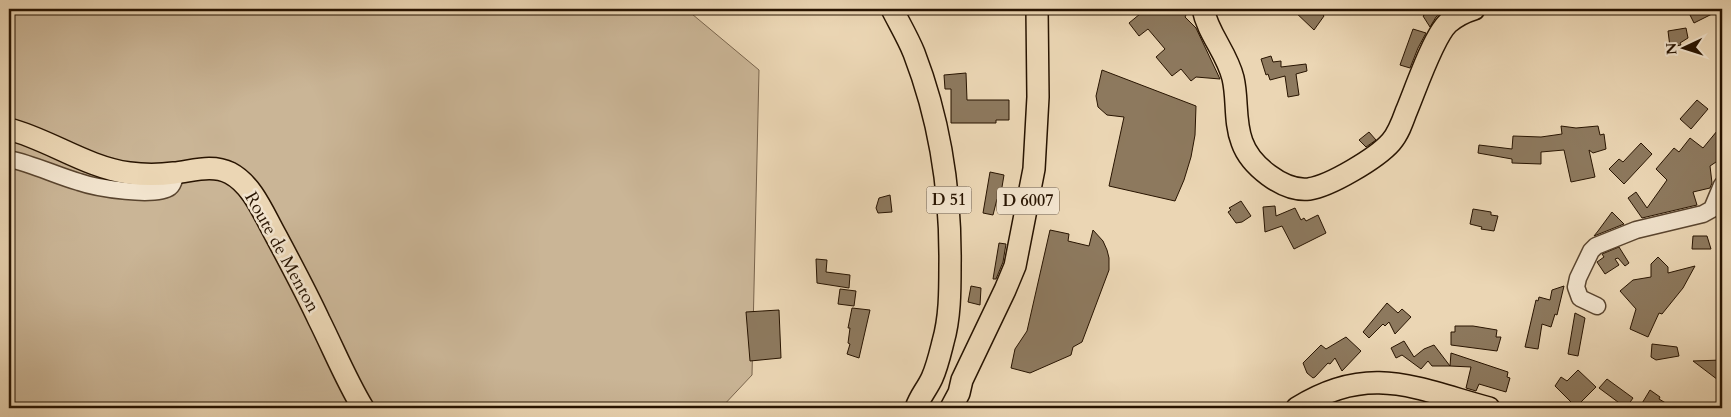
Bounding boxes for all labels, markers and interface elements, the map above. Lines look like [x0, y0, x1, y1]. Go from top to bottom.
north arrow [1658, 22, 1708, 72]
text: N [1662, 42, 1681, 56]
road number: D 51 [926, 186, 972, 214]
street label: Route de Menton [238, 187, 326, 317]
road number: D 6007 [997, 188, 1059, 215]

